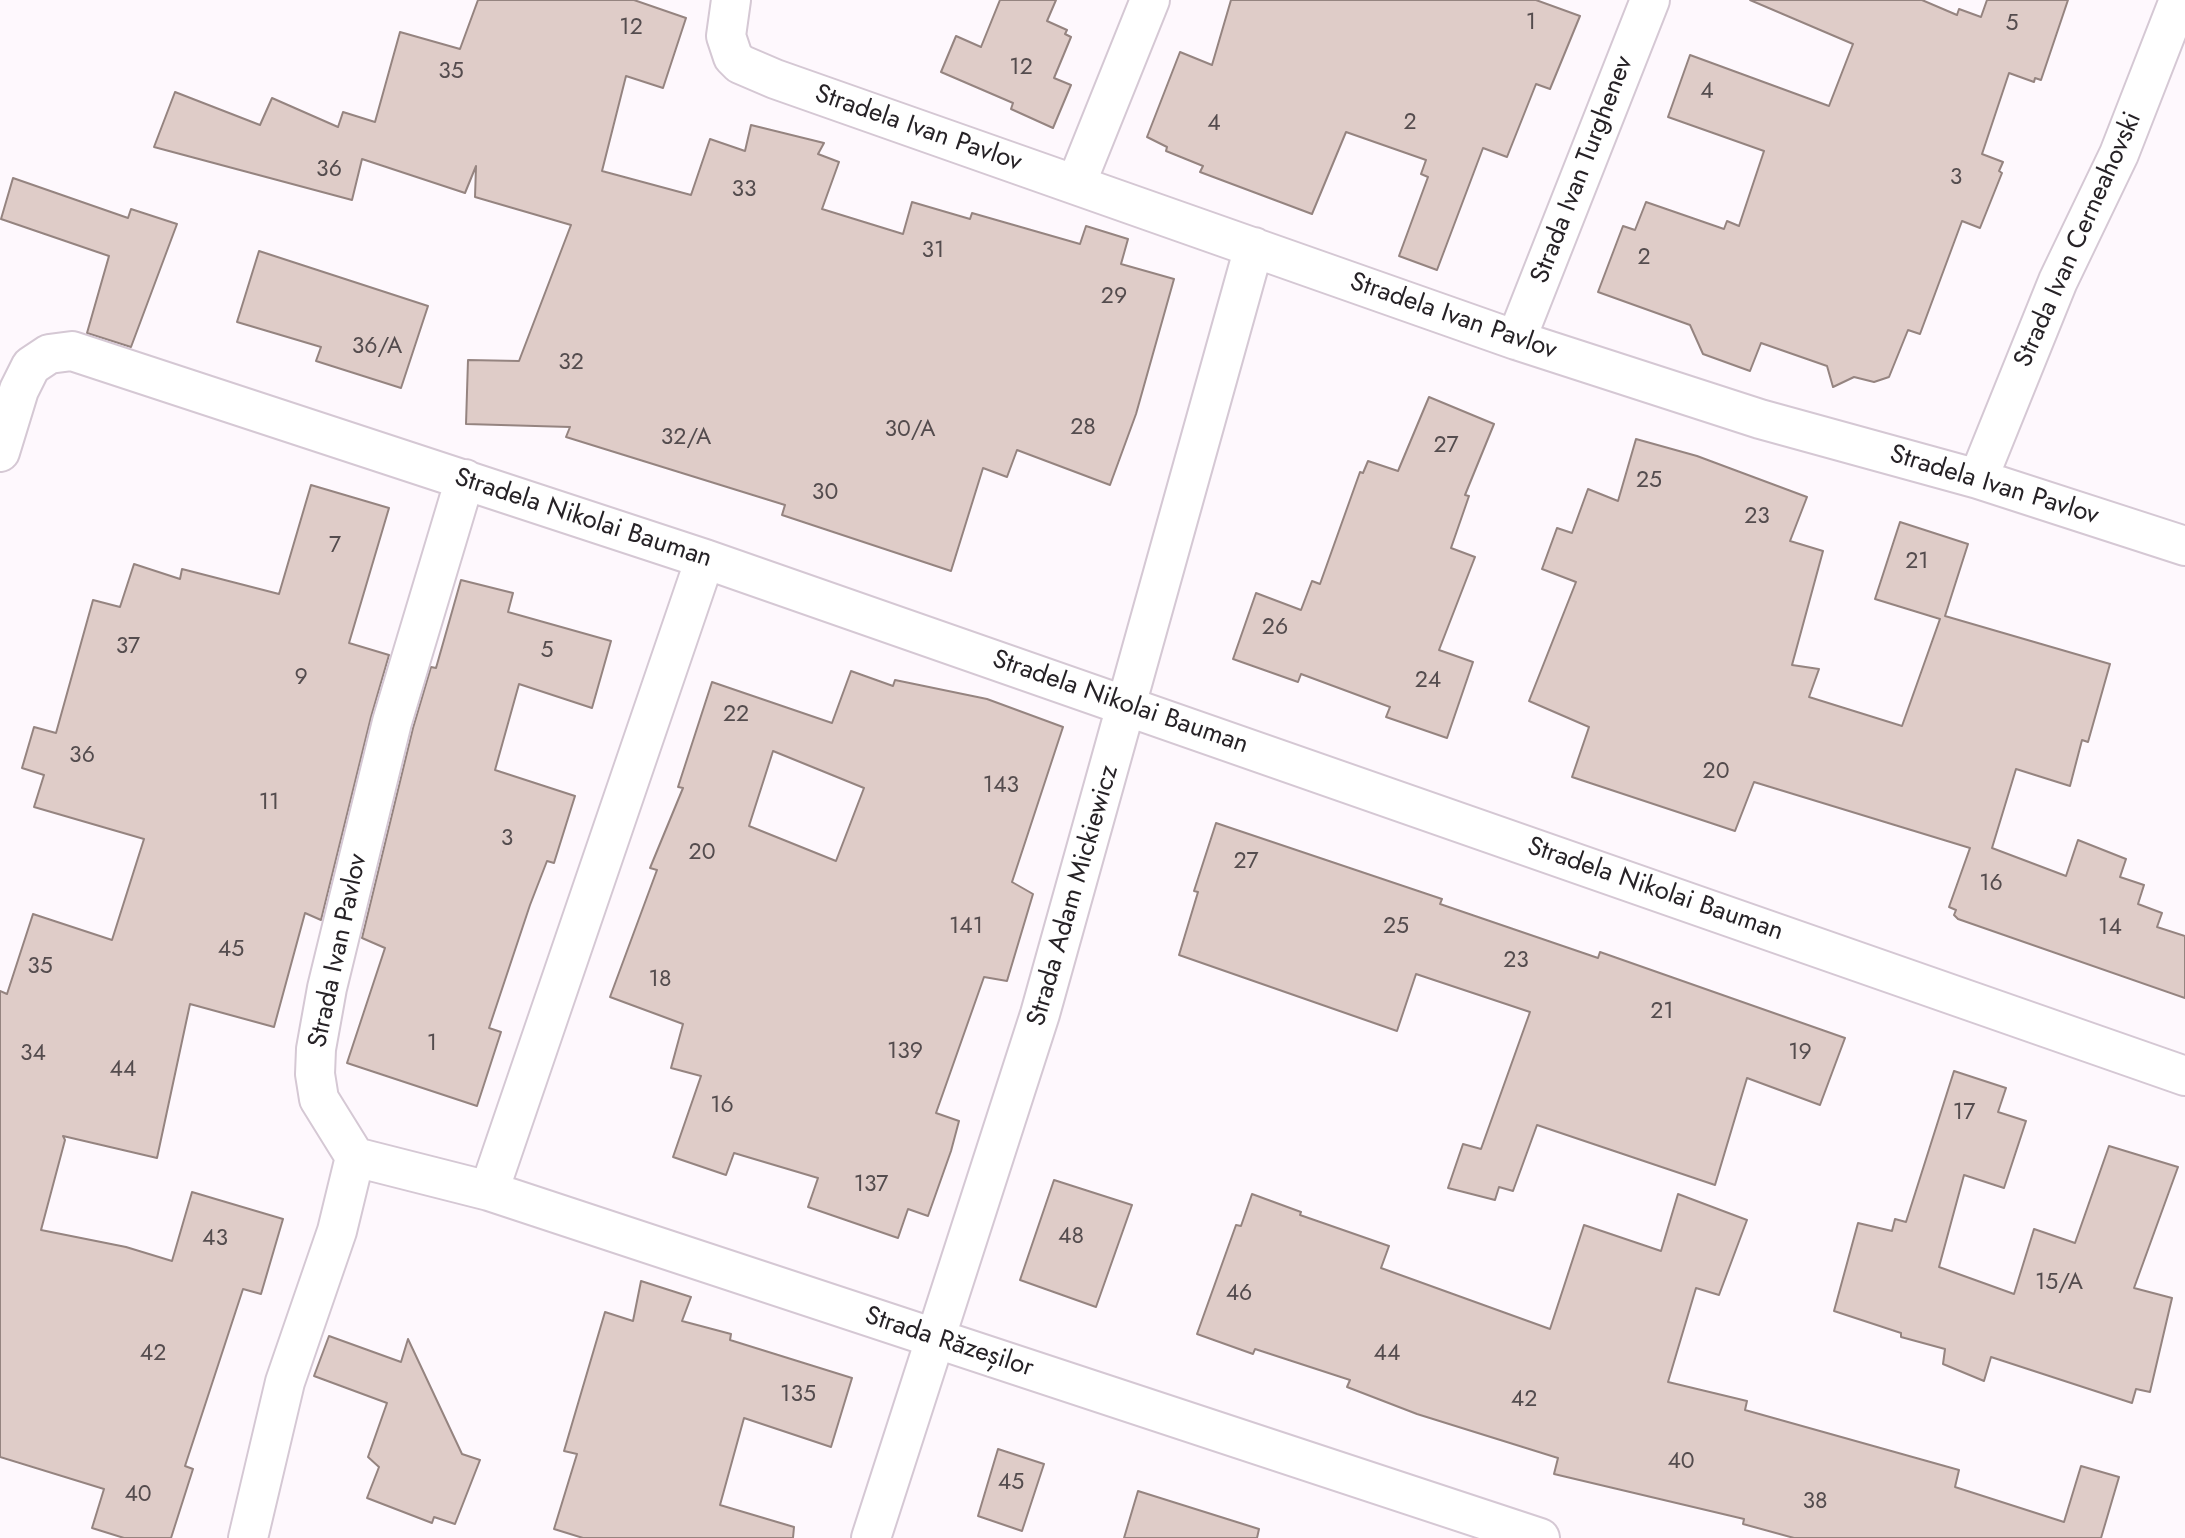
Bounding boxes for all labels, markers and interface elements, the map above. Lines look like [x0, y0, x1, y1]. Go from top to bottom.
house number: 1 [1526, 9, 1536, 37]
house number: 5 [2006, 10, 2018, 38]
house number: 12 [619, 14, 643, 42]
street label: Strada Ivan Turghenev [1525, 52, 1641, 288]
house number: 12 [1009, 54, 1033, 82]
house number: 35 [438, 58, 464, 86]
house number: 4 [1700, 78, 1714, 106]
street label: Stradela Ivan Pavlov [810, 79, 1026, 179]
street label: Strada Ivan Cerneahovski [2009, 108, 2149, 372]
house number: 2 [1403, 109, 1417, 137]
house number: 4 [1207, 110, 1221, 138]
house number: 36 [316, 156, 342, 184]
house number: 3 [1950, 164, 1962, 192]
house number: 33 [731, 176, 757, 204]
house number: 31 [922, 237, 944, 265]
house number: 2 [1637, 244, 1651, 272]
street label: Stradela Ivan Pavlov [1345, 267, 1561, 367]
house number: 29 [1101, 283, 1127, 311]
house number: 36/A [352, 333, 402, 361]
house number: 32 [558, 349, 584, 377]
house number: 28 [1070, 414, 1096, 442]
house number: 30/A [884, 416, 936, 444]
house number: 32/A [661, 424, 711, 452]
house number: 27 [1433, 432, 1459, 460]
street label: Stradela Ivan Pavlov [1886, 439, 2102, 533]
street label: Stradela Nikolai Bauman [450, 463, 716, 575]
house number: 25 [1636, 467, 1662, 495]
house number: 30 [812, 479, 838, 507]
house number: 23 [1744, 503, 1770, 531]
house number: 7 [329, 532, 341, 560]
house number: 21 [1905, 548, 1929, 576]
house number: 26 [1262, 614, 1288, 642]
house number: 37 [116, 633, 140, 661]
house number: 5 [541, 637, 553, 665]
street label: Stradela Nikolai Bauman [988, 645, 1252, 761]
house number: 9 [294, 664, 308, 692]
house number: 24 [1415, 667, 1441, 695]
house number: 22 [723, 701, 749, 729]
house number: 36 [69, 742, 95, 770]
house number: 20 [1703, 758, 1729, 786]
street label: Strada Adam Mickiewicz [1022, 762, 1126, 1030]
house number: 143 [983, 772, 1019, 800]
house number: 11 [259, 789, 279, 817]
house number: 3 [501, 825, 513, 853]
street label: Stradela Nikolai Bauman [1523, 832, 1787, 948]
house number: 20 [689, 839, 715, 867]
house number: 27 [1233, 848, 1259, 876]
street label: Strada Ivan Pavlov [303, 851, 375, 1051]
house number: 16 [1979, 870, 2003, 898]
house number: 141 [949, 913, 983, 941]
house number: 25 [1383, 913, 1409, 941]
house number: 14 [2098, 914, 2122, 942]
house number: 45 [218, 936, 244, 964]
house number: 23 [1503, 947, 1529, 975]
house number: 35 [27, 953, 53, 981]
house number: 18 [649, 966, 671, 994]
house number: 21 [1650, 998, 1674, 1026]
house number: 1 [427, 1030, 437, 1058]
house number: 139 [887, 1038, 923, 1066]
house number: 19 [1788, 1039, 1812, 1067]
house number: 34 [20, 1040, 46, 1068]
house number: 44 [110, 1056, 136, 1084]
house number: 16 [710, 1092, 734, 1120]
house number: 17 [1953, 1099, 1975, 1127]
house number: 137 [854, 1171, 888, 1199]
house number: 48 [1058, 1223, 1084, 1251]
house number: 43 [202, 1225, 228, 1253]
house number: 15/A [2035, 1269, 2083, 1297]
house number: 46 [1226, 1280, 1252, 1308]
street label: Strada Răzeșilor [861, 1301, 1037, 1385]
house number: 42 [140, 1340, 166, 1368]
house number: 44 [1374, 1340, 1400, 1368]
house number: 135 [780, 1381, 816, 1409]
house number: 42 [1511, 1386, 1537, 1414]
house number: 40 [1667, 1448, 1695, 1476]
house number: 45 [998, 1469, 1024, 1497]
house number: 40 [124, 1481, 152, 1509]
house number: 38 [1802, 1488, 1828, 1516]

